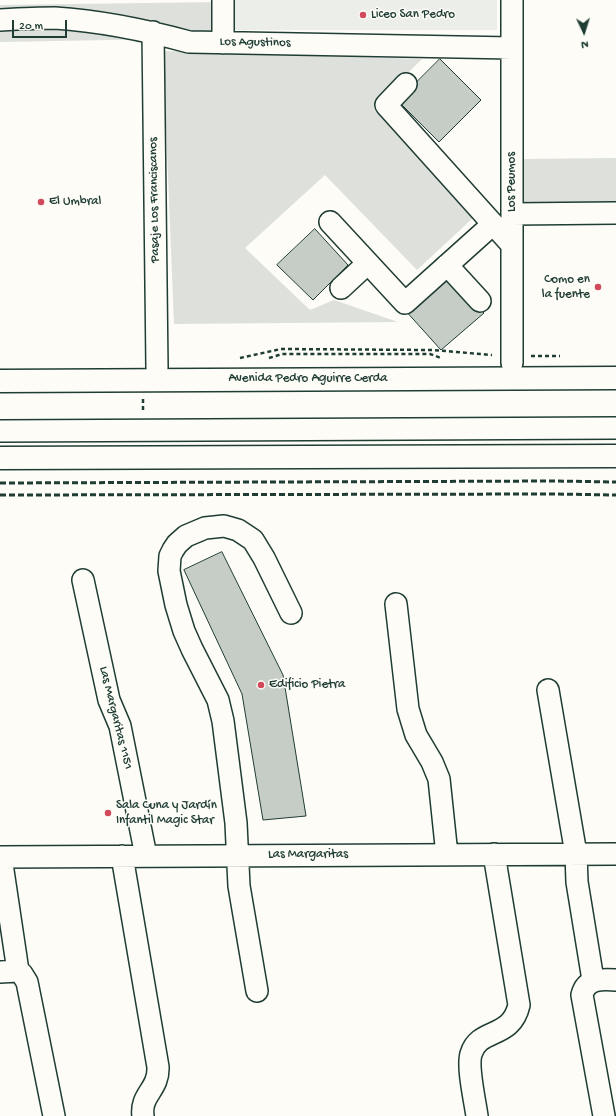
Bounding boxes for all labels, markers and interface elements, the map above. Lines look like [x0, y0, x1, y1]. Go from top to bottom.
place label: Liceo San Pedro [371, 7, 455, 23]
marker: Liceo San Pedro [358, 10, 368, 20]
scale bar [14, 12, 69, 38]
north arrow [564, 12, 604, 52]
text: 20 m [19, 20, 43, 34]
street label: Los Agustinos [219, 35, 291, 51]
text: N [581, 38, 589, 50]
street label: Pasaje Los Franciscanos [146, 137, 164, 263]
street label: Los Peumos [504, 152, 520, 212]
place label: El Umbral [49, 194, 101, 210]
marker: El Umbral [36, 197, 46, 207]
place label: Como en la fuente [542, 272, 590, 303]
marker: Como en la fuente [593, 282, 603, 292]
street label: Avenida Pedro Aguirre Cerda [228, 371, 388, 387]
street label: Las Margaritas 1151 [95, 665, 135, 771]
place label: Edificio Pietra [269, 677, 345, 693]
marker: Edificio Pietra [256, 680, 266, 690]
place label: Sala Cuna y Jardín Infantil Magic Star [116, 798, 217, 829]
marker: Sala Cuna y Jardín Infantil Magic Star [103, 808, 113, 818]
street label: Las Margaritas [268, 847, 348, 863]

